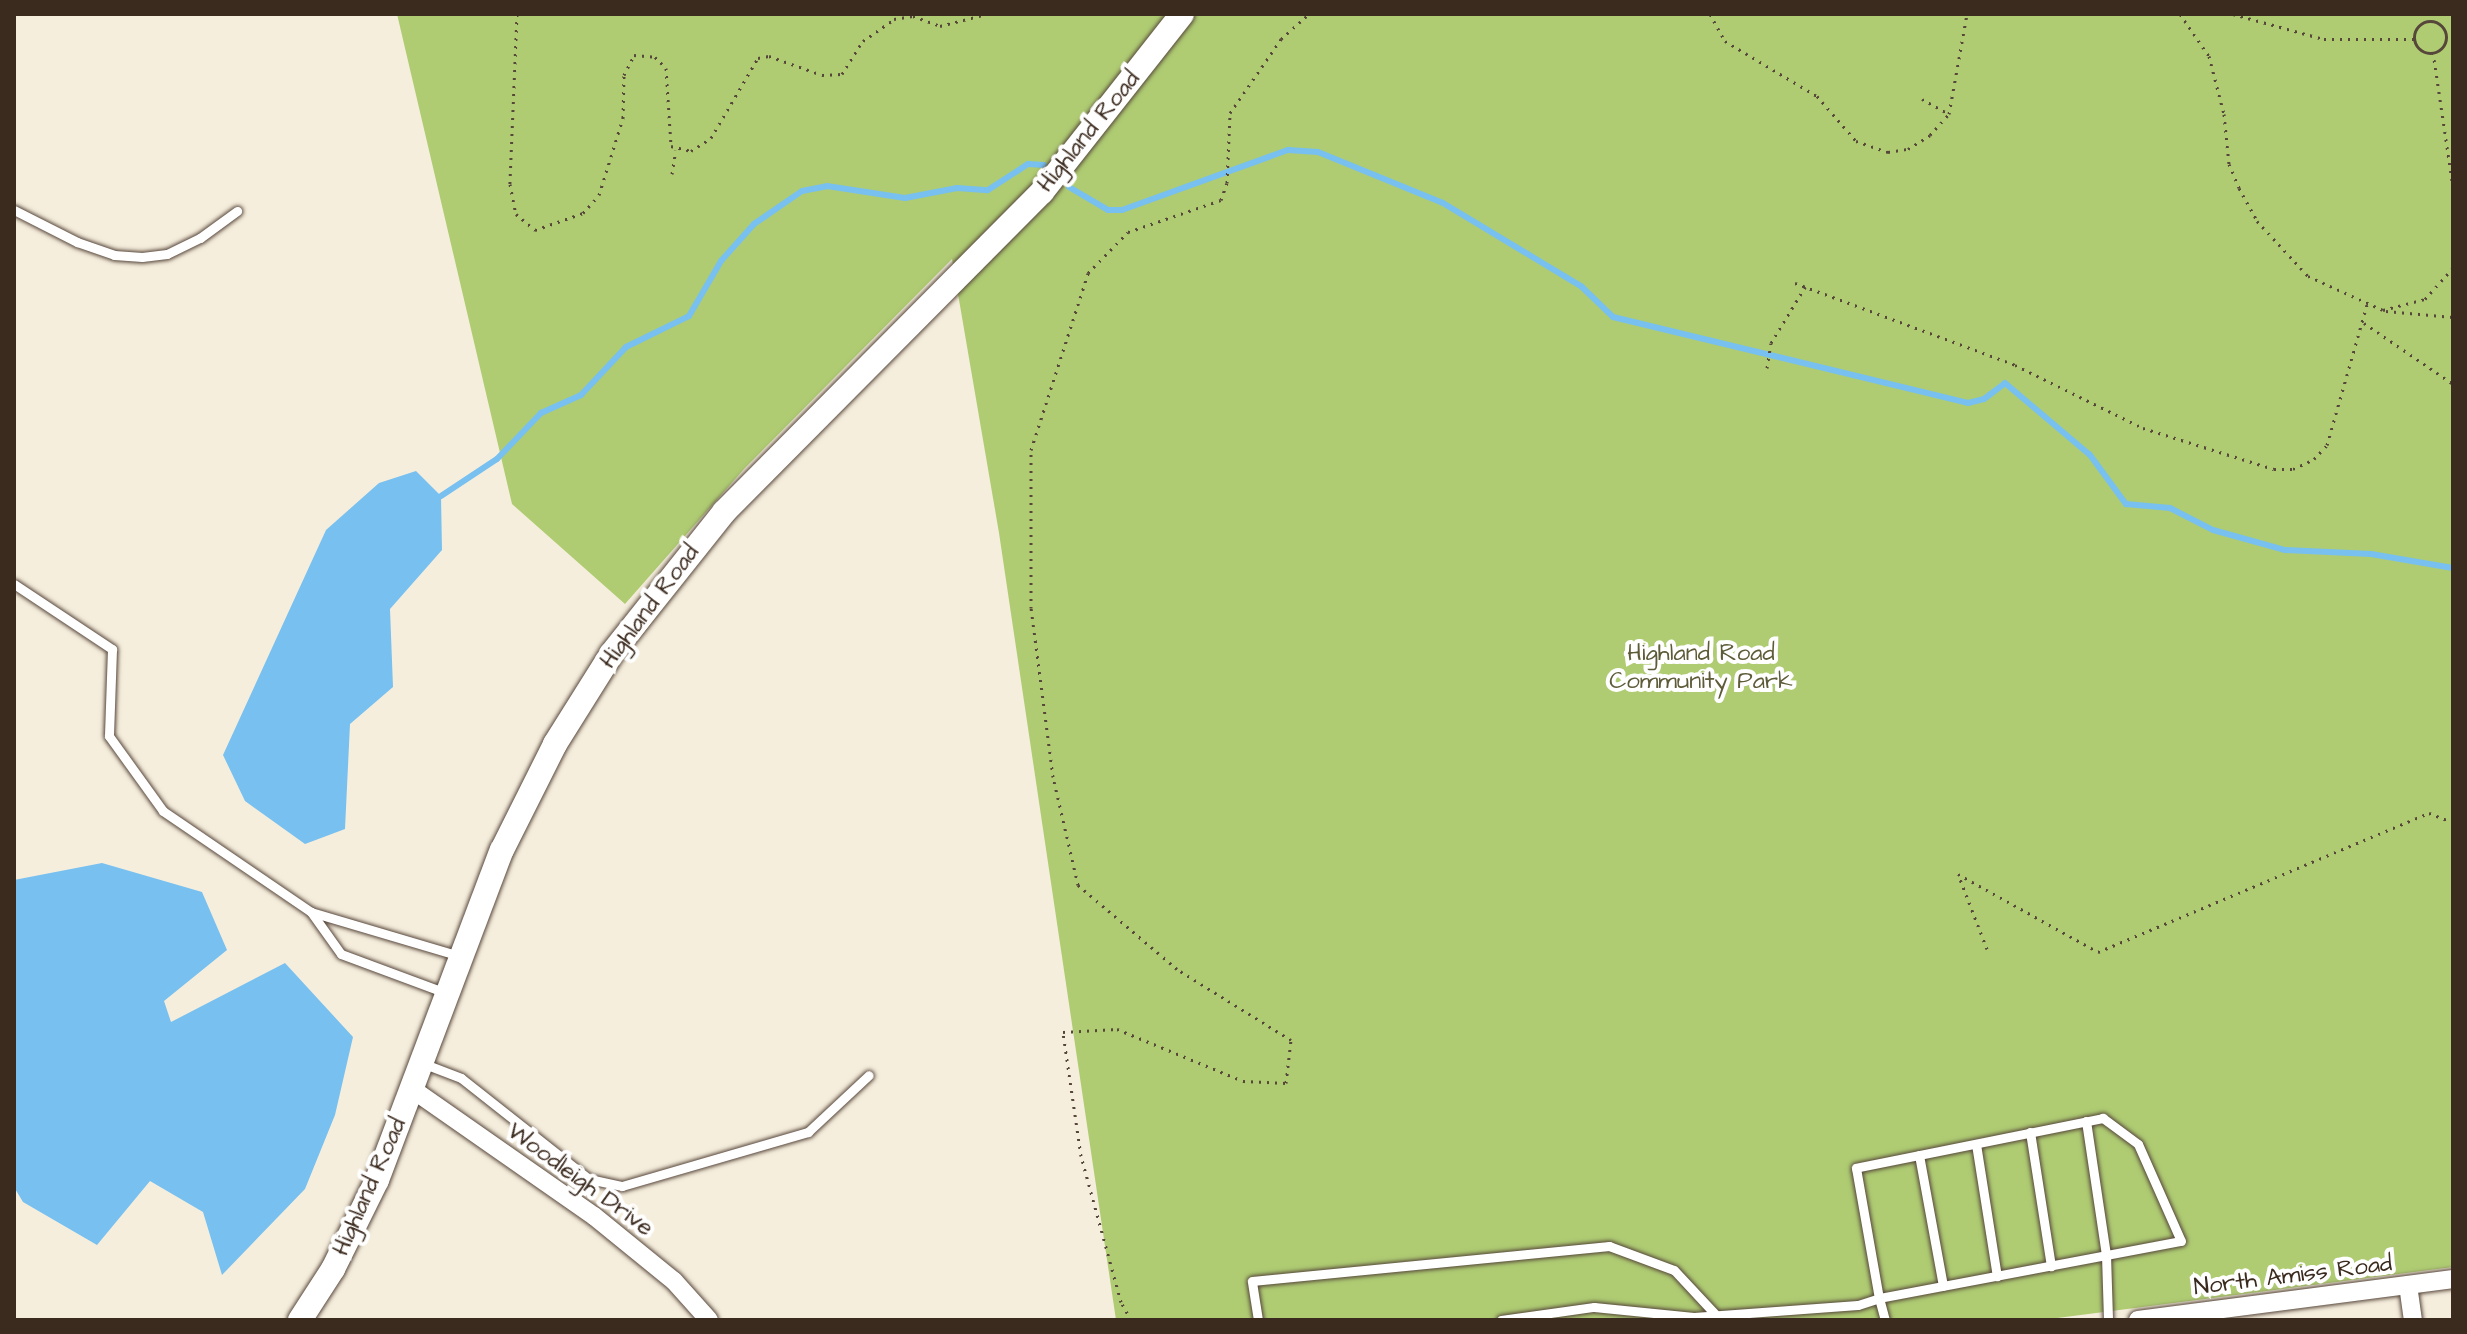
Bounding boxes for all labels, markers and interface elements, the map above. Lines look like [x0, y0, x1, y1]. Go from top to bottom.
street label: Highland Road [1031, 66, 1147, 198]
street label: Highland Road [594, 539, 706, 675]
park label: Highland Road Community Park [1609, 640, 1793, 696]
street label: Highland Road [327, 1114, 413, 1260]
street label: Woodleigh Drive [501, 1117, 659, 1243]
street label: North Amiss Road [2192, 1250, 2394, 1302]

